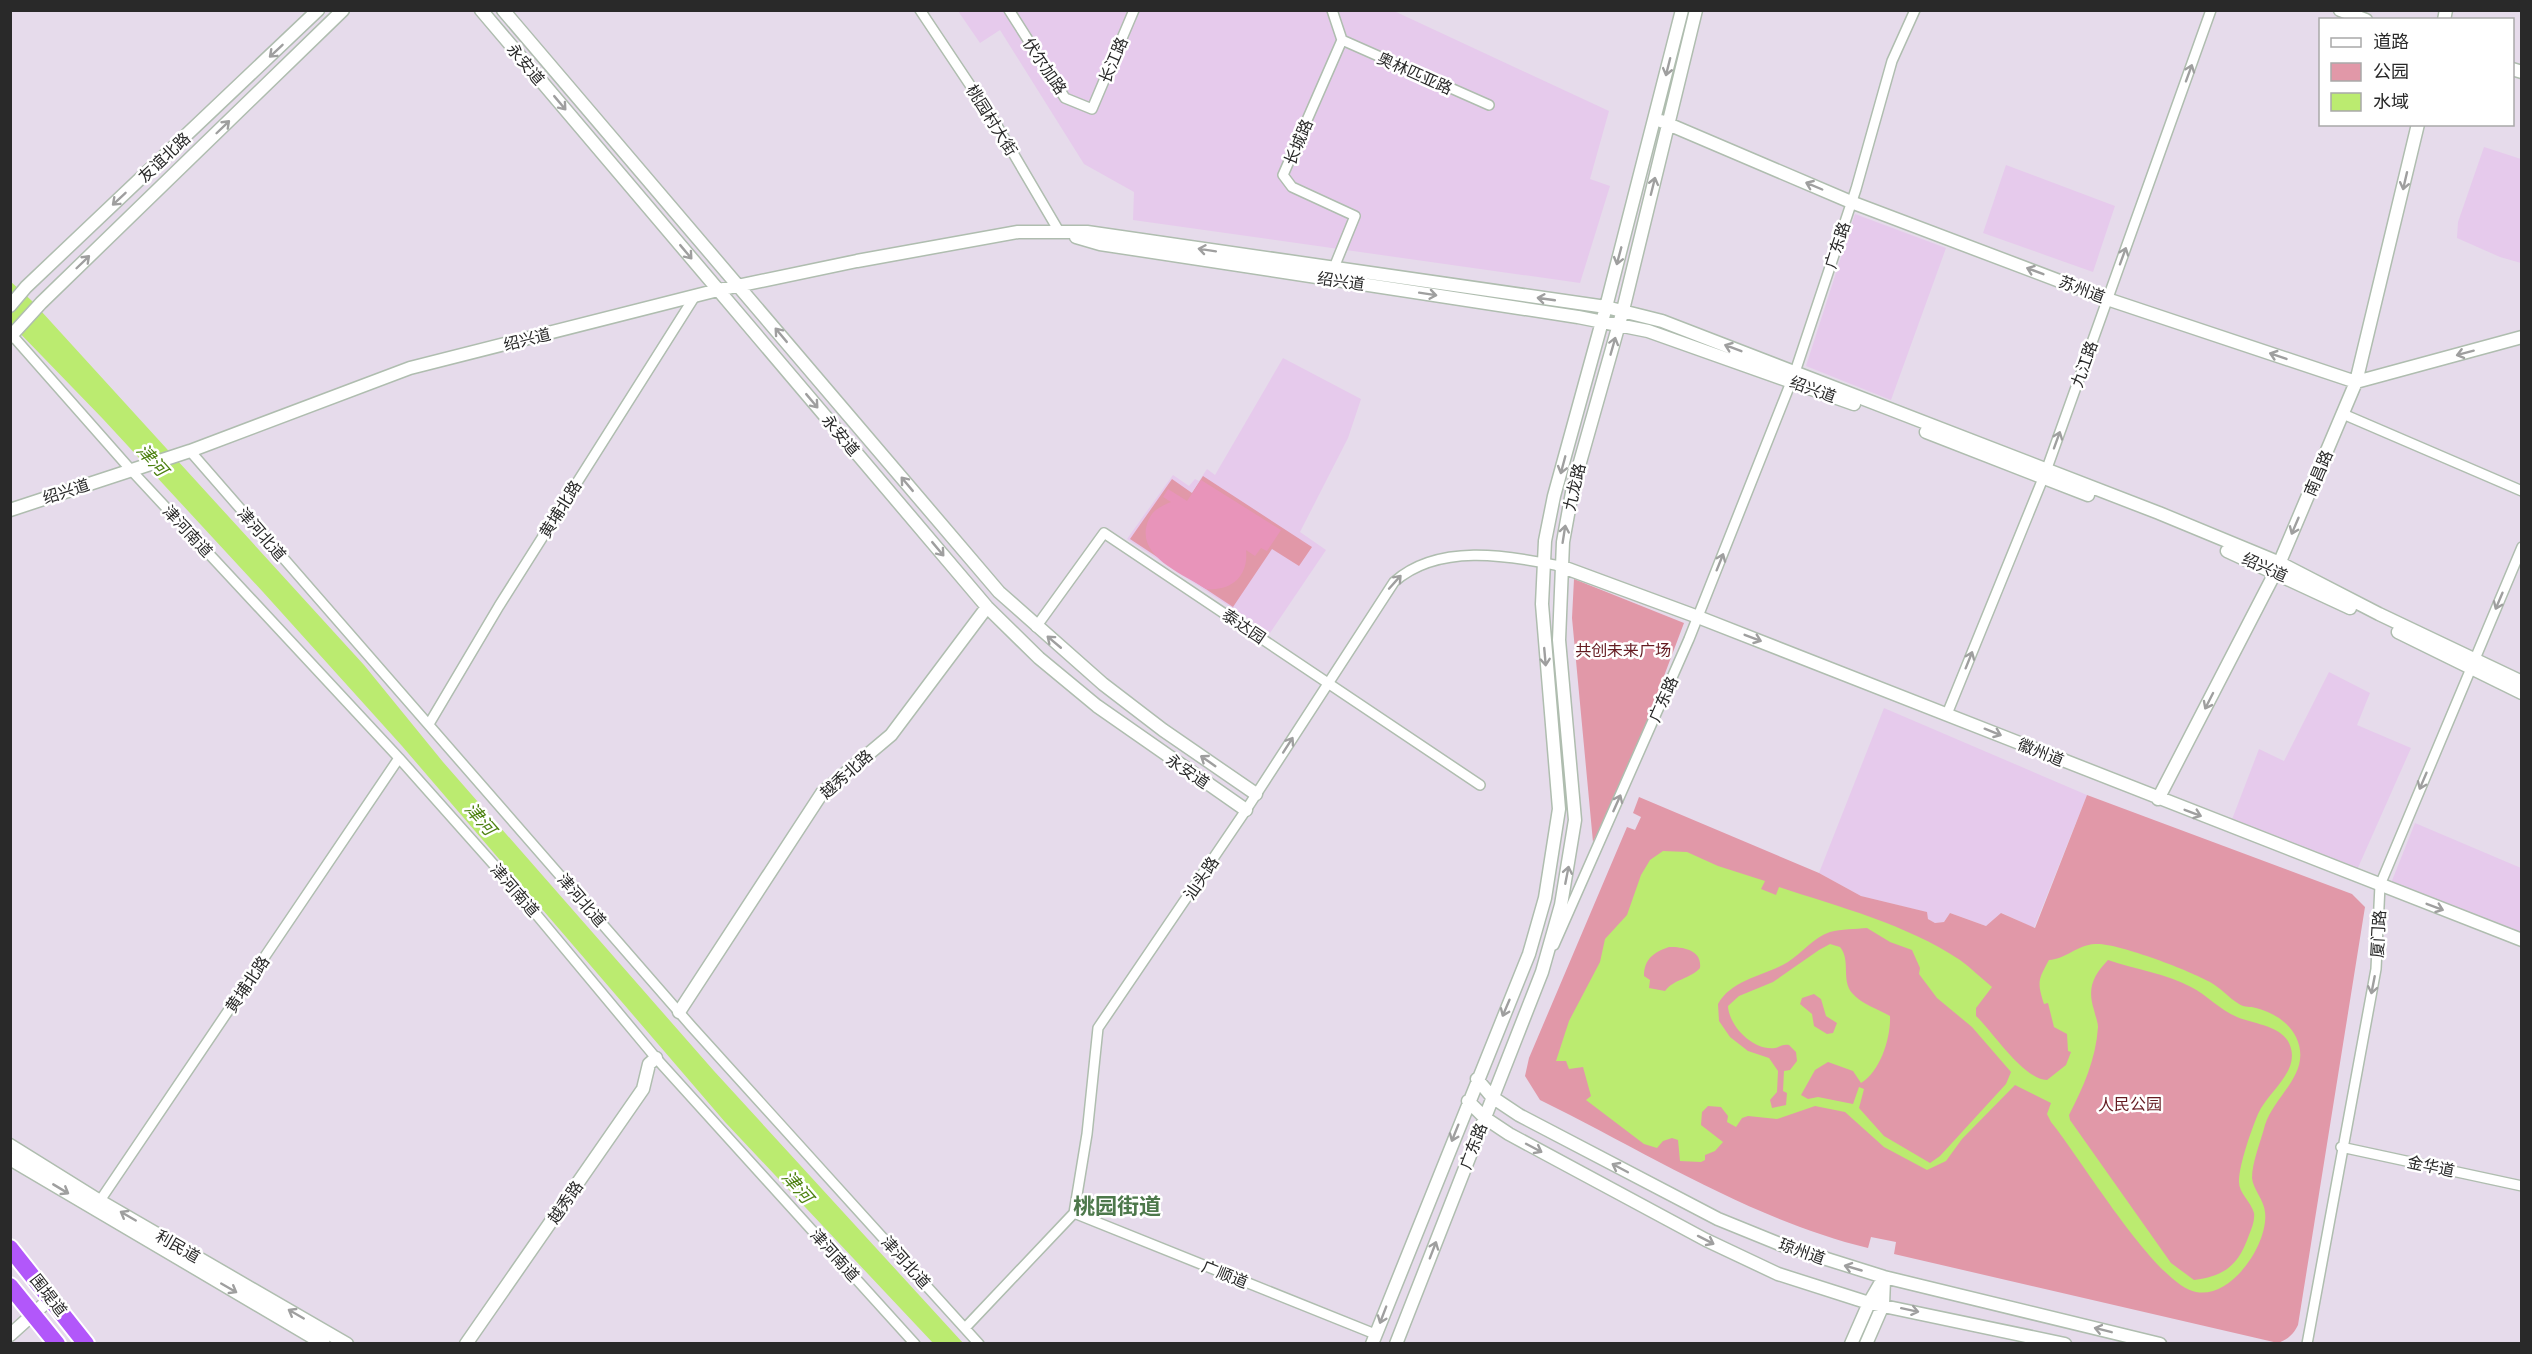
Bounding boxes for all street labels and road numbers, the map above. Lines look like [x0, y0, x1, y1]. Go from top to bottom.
street label: 伏尔加路 [1020, 35, 1070, 98]
street label: 长江路 [1096, 35, 1131, 86]
street label: 永安道 [504, 40, 548, 88]
street label: 奥林匹亚路 [1375, 49, 1455, 97]
street label: 桃园村大街 [963, 82, 1020, 159]
street label: 长城路 [1281, 117, 1316, 168]
street label: 友谊北路 [135, 129, 194, 185]
street label: 广东路 [1822, 220, 1853, 271]
street label: 绍兴道 [1316, 270, 1366, 293]
street label: 苏州道 [2056, 273, 2107, 306]
street label: 绍兴道 [502, 325, 552, 354]
street label: 九江路 [2068, 339, 2101, 390]
street label: 绍兴道 [1787, 373, 1838, 406]
street label: 永安道 [819, 411, 863, 459]
street label: 南昌路 [2301, 448, 2336, 499]
street label: 九龙路 [1561, 462, 1588, 512]
street label: 绍兴道 [41, 476, 92, 507]
street label: 黄埔北路 [536, 478, 585, 541]
street label: 津河南道 [160, 502, 216, 561]
street label: 津河北道 [234, 505, 289, 564]
street label: 绍兴道 [2239, 550, 2290, 585]
street label: 泰达园 [1219, 606, 1268, 647]
street label: 广东路 [1646, 674, 1681, 725]
street label: 徽州道 [2015, 736, 2066, 769]
street label: 越秀北路 [817, 747, 876, 802]
street label: 永安道 [1163, 751, 1212, 792]
street label: 汕头路 [1181, 854, 1222, 903]
street label: 津河南道 [487, 861, 542, 920]
street label: 津河北道 [554, 871, 609, 930]
street label: 厦门路 [2369, 910, 2388, 958]
street label: 黄埔北路 [222, 953, 272, 1016]
street label: 广东路 [1457, 1121, 1490, 1172]
street label: 金华道 [2406, 1153, 2456, 1180]
street label: 越秀路 [545, 1178, 586, 1227]
street label: 津河南道 [807, 1226, 862, 1285]
street label: 利民道 [153, 1227, 203, 1266]
street label: 津河北道 [878, 1233, 933, 1292]
street label: 琼州道 [1776, 1234, 1828, 1268]
street label: 广顺道 [1199, 1258, 1250, 1291]
street label: 围堤道 [27, 1271, 70, 1319]

